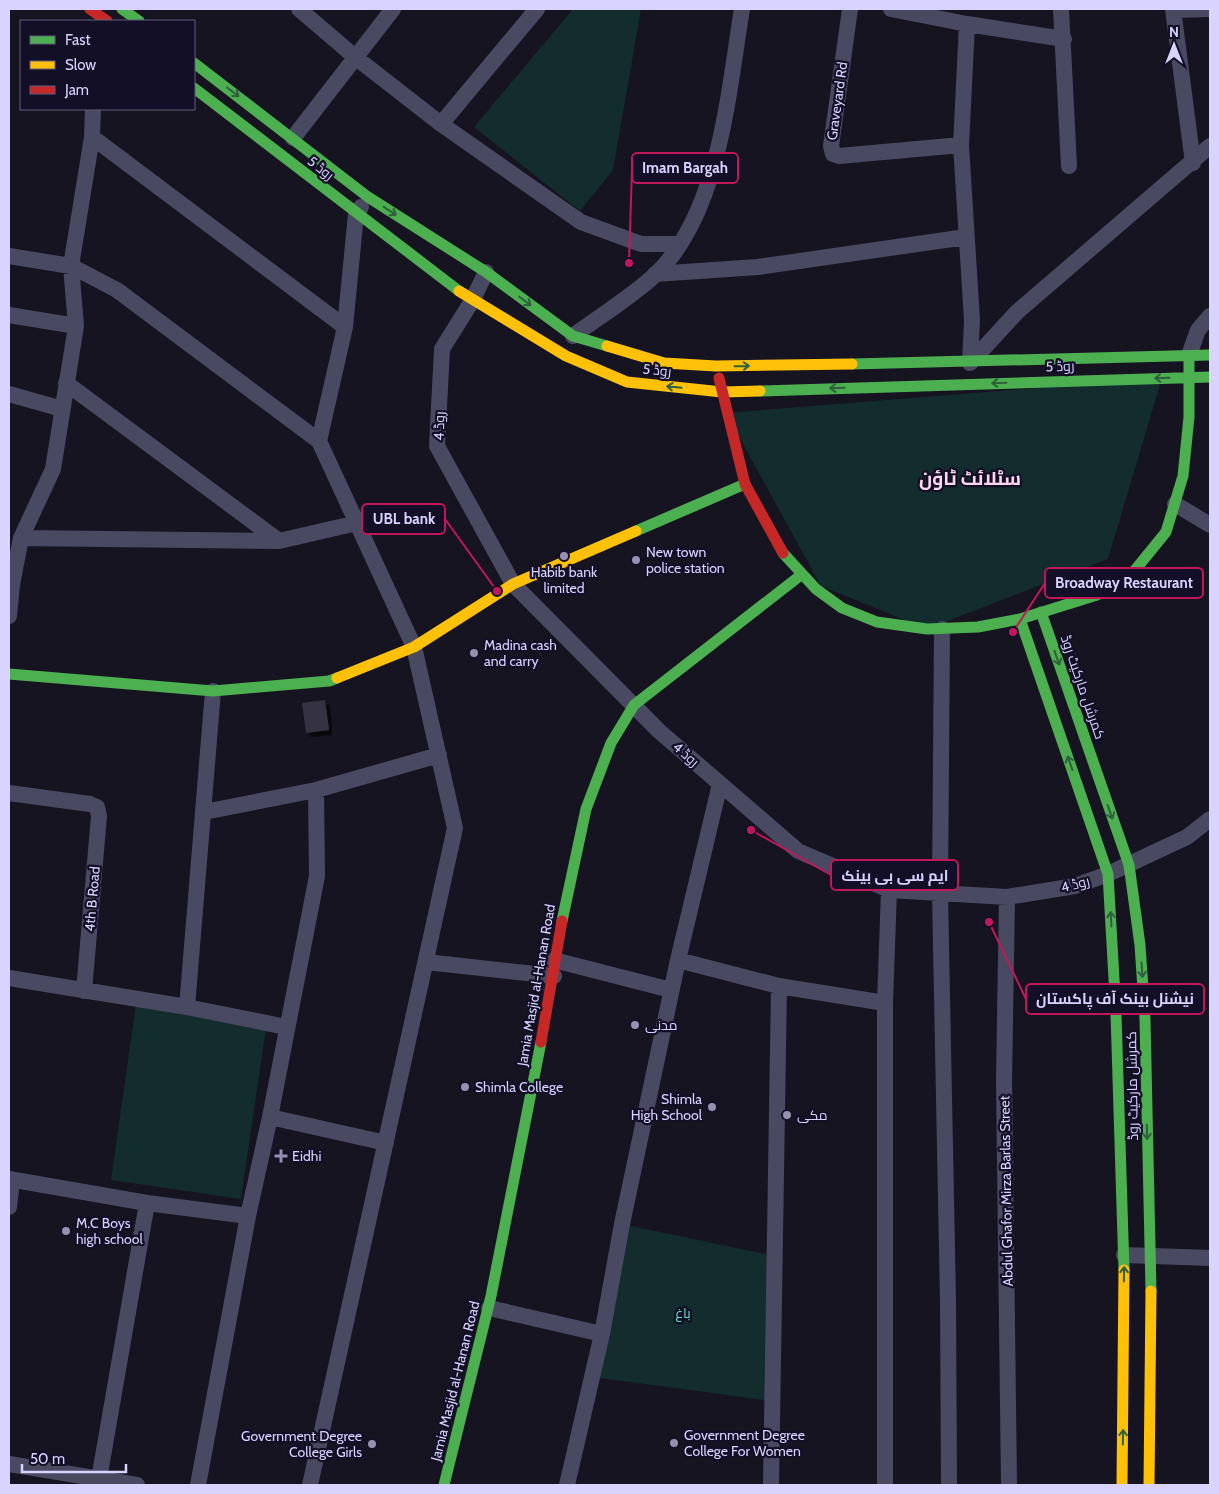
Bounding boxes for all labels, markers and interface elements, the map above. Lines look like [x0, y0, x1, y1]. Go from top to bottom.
legend [20, 20, 195, 110]
north arrow [1149, 20, 1199, 70]
text: N [1169, 23, 1179, 41]
text: Fast [65, 31, 90, 49]
text: Slow [65, 56, 96, 74]
street label: Graveyard Rd [823, 61, 851, 141]
text: Jam [64, 81, 89, 99]
one-way arrow [226, 87, 240, 97]
street label: روڈ 5 [304, 152, 338, 184]
callout: Imam Bargah [632, 153, 738, 183]
text: Imam Bargah [642, 159, 728, 177]
one-way arrow [383, 206, 397, 216]
one-way arrow [518, 296, 532, 306]
street label: روڈ 5 [1045, 357, 1075, 375]
street label: روڈ 5 [642, 360, 672, 380]
one-way arrow [734, 361, 750, 371]
one-way arrow [1154, 373, 1170, 383]
one-way arrow [991, 378, 1008, 388]
one-way arrow [667, 382, 683, 391]
one-way arrow [829, 383, 845, 393]
street label: روڈ 4 [429, 411, 449, 441]
district label: سٹلائٹ ٹاؤن [919, 467, 1021, 490]
callout: UBL bank [362, 504, 445, 534]
text: UBL bank [373, 510, 436, 528]
place label: New town police station [646, 543, 725, 577]
marker: Habib bank limited [558, 550, 570, 562]
marker: New town police station [630, 554, 642, 566]
place label: Habib bank limited [531, 563, 598, 597]
callout: Broadway Restaurant [1045, 568, 1203, 598]
text: Broadway Restaurant [1055, 574, 1193, 592]
street label: کمرشل مارکیٹ روڈ [1057, 632, 1109, 742]
place label: Madina cash and carry [484, 636, 557, 670]
marker: Madina cash and carry [468, 647, 480, 659]
one-way arrow [1053, 650, 1062, 665]
street label: روڈ 4 [669, 738, 703, 770]
one-way arrow [1065, 756, 1074, 772]
one-way arrow [1106, 803, 1116, 819]
callout: ایم سی بی بینک [831, 860, 958, 890]
street label: 4th B Road [80, 866, 104, 932]
text: ایم سی بی بینک [842, 867, 948, 886]
street label: روڈ 4 [1059, 872, 1091, 896]
street label: Jamia Masjid al-Hanan Road [513, 903, 559, 1068]
one-way arrow [1106, 912, 1115, 928]
one-way arrow [1137, 962, 1146, 978]
callout: نیشنل بینک آف پاکستان [1026, 984, 1204, 1014]
text: نیشنل بینک آف پاکستان [1036, 990, 1194, 1010]
place label: مدنی [645, 1016, 678, 1034]
marker: مدنی [629, 1019, 641, 1031]
street label: کمرشل مارکیٹ روڈ [1122, 1031, 1142, 1141]
place label: Shimla College [475, 1078, 563, 1096]
marker: Shimla College [459, 1081, 471, 1093]
place label: Shimla High School [631, 1090, 703, 1124]
street label: Abdul Ghafor Mirza Barlas Street [995, 1095, 1017, 1287]
marker: Shimla High School [706, 1101, 718, 1113]
place label: مکی [797, 1106, 828, 1124]
marker: مکی [781, 1109, 793, 1121]
one-way arrow [1143, 1124, 1152, 1140]
place label: Eidhi [292, 1147, 321, 1165]
marker: Eidhi [274, 1149, 288, 1163]
place label: M.C Boys high school [76, 1214, 143, 1248]
marker: M.C Boys high school [60, 1225, 72, 1237]
one-way arrow [1119, 1266, 1129, 1282]
street label: Jamia Masjid al-Hanan Road [426, 1299, 484, 1464]
park label: باغ [675, 1304, 691, 1322]
place label: Government Degree College For Women [684, 1426, 805, 1460]
place label: Government Degree College Girls [241, 1427, 362, 1461]
one-way arrow [1118, 1429, 1128, 1445]
marker: Government Degree College For Women [668, 1437, 680, 1449]
marker: Government Degree College Girls [366, 1438, 378, 1450]
scale bar [22, 1442, 126, 1474]
text: 50 m [30, 1450, 65, 1468]

